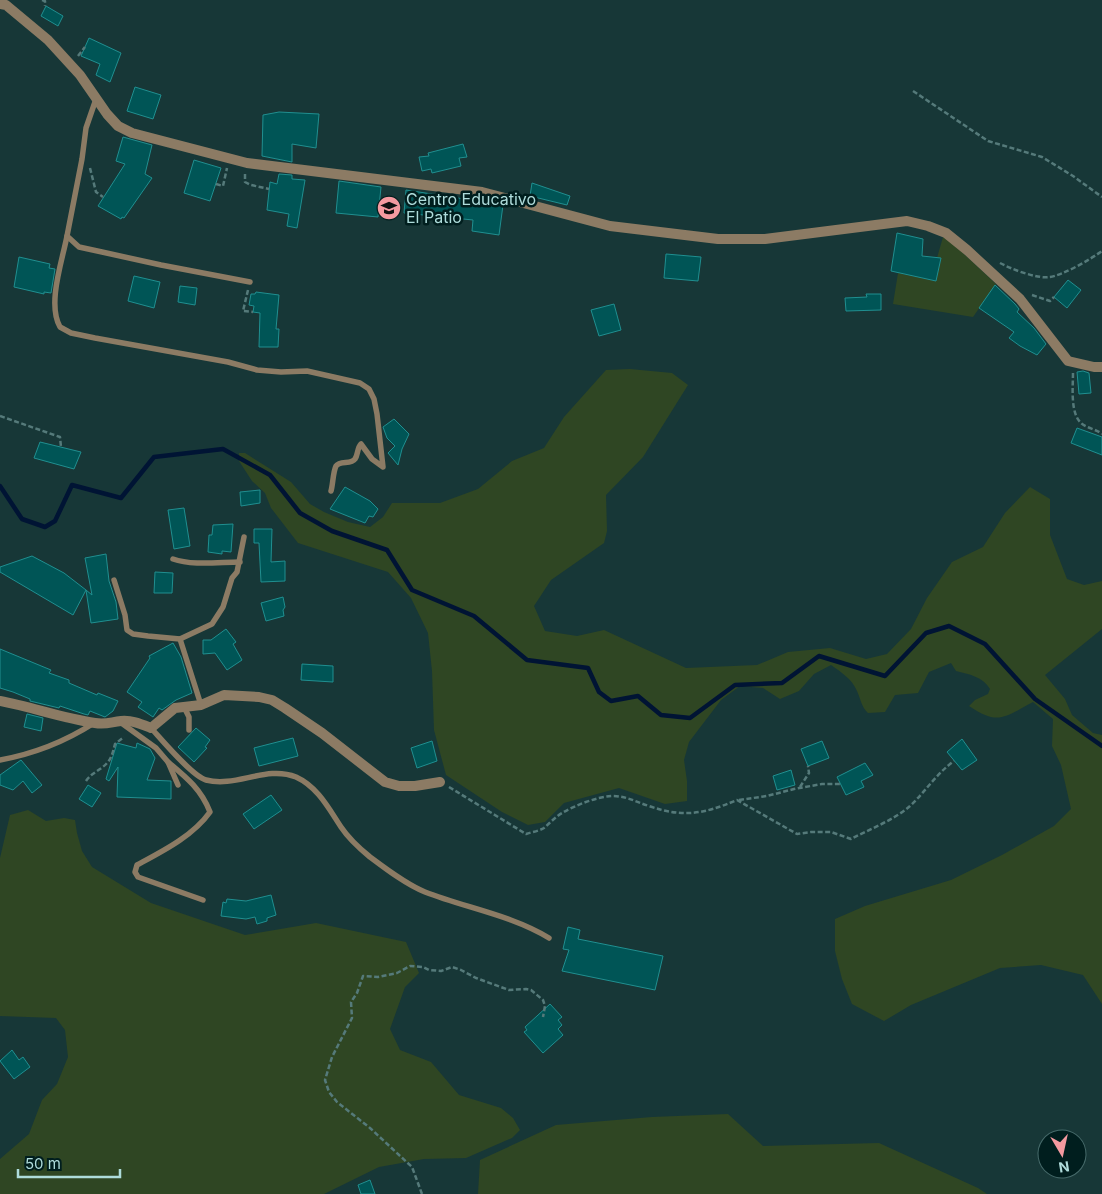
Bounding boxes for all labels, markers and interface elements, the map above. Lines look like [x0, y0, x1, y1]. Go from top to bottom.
place label: Centro Educativo El Patio [406, 189, 536, 227]
school or university icon: Centro Educativo El Patio [376, 195, 402, 221]
north arrow [1037, 1129, 1087, 1179]
scale bar [18, 1146, 120, 1178]
text: 50 m [25, 1154, 61, 1173]
text: N [1058, 1158, 1071, 1177]

